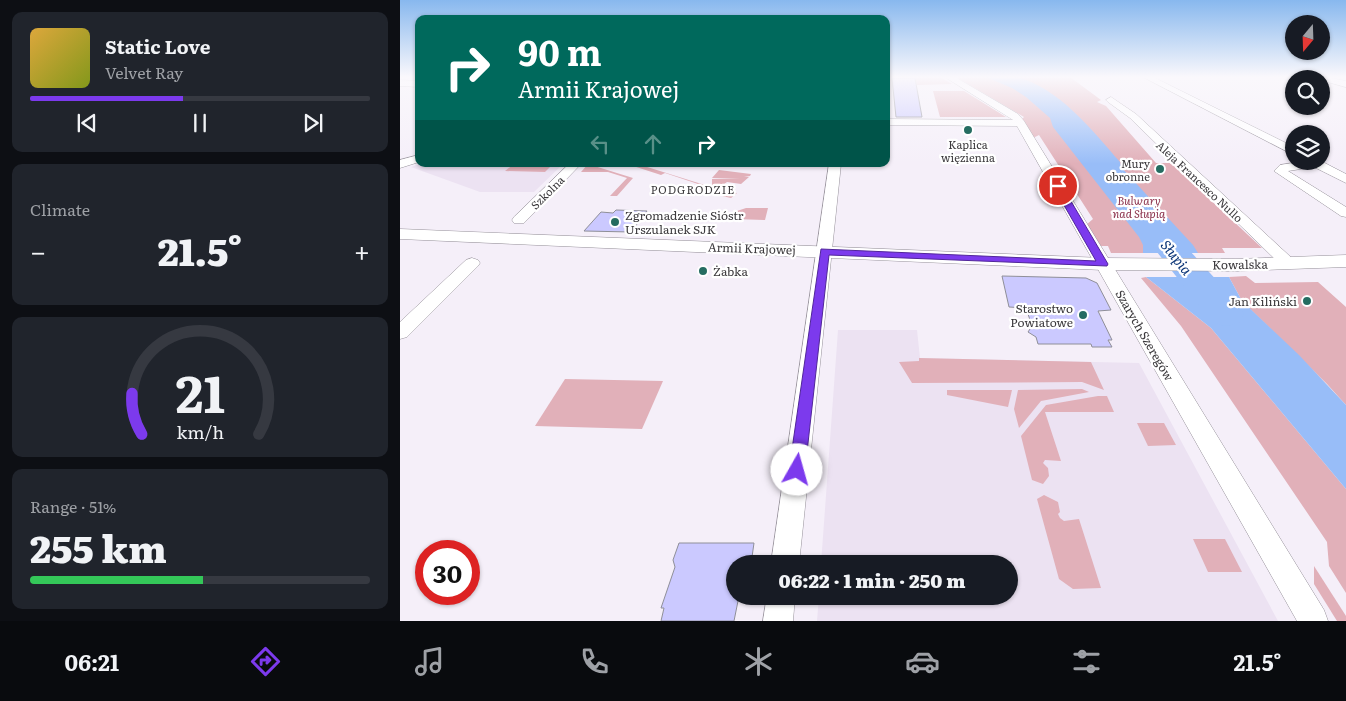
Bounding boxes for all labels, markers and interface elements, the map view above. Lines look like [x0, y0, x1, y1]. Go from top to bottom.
north arrow [1285, 15, 1330, 60]
map controls [1285, 15, 1330, 170]
text: 90 m [518, 25, 602, 77]
text: Static Love [105, 32, 210, 60]
icon: right [435, 35, 500, 100]
text: Velvet Ray [105, 60, 183, 84]
button: search [1285, 70, 1330, 115]
text: Armii Krajowej [518, 72, 679, 105]
icon: previous [73, 109, 101, 137]
icon: pause [186, 109, 214, 137]
icon: next [299, 109, 327, 137]
marker: Kaplica więzienna [962, 124, 974, 136]
button: layers [1285, 125, 1330, 170]
icon: left [586, 130, 614, 158]
icon: ahead [639, 130, 667, 158]
icon: right [692, 130, 720, 158]
place label: Kaplica więzienna [941, 136, 995, 165]
street label: Aleja Francesco Nullo [1153, 137, 1247, 225]
place label: Mury obronne [1106, 155, 1151, 184]
marker: Mury obronne [1154, 163, 1166, 175]
pin [1037, 165, 1079, 207]
street label: Szkolna [527, 172, 567, 212]
icon: arrive [1044, 172, 1072, 200]
district label: PODGRODZIE [651, 181, 735, 197]
park label: Bulwary nad Słupią [1113, 192, 1166, 221]
text: Climate [30, 197, 90, 221]
place label: Zgromadzenie Sióstr Urszulanek SJK [625, 206, 744, 238]
marker: Zgromadzenie Sióstr Urszulanek SJK [609, 216, 621, 228]
text: 21.5° [158, 221, 242, 278]
text: − [30, 229, 46, 271]
text: + [354, 229, 370, 271]
water label: Słupia [1157, 235, 1197, 279]
street label: Armii Krajowej [708, 237, 796, 259]
street label: Kowalska [1212, 255, 1268, 273]
place label: Żabka [713, 262, 748, 280]
marker: Żabka [697, 265, 709, 277]
street label: Szarych Szeregów [1112, 286, 1179, 384]
place label: Jan Kiliński [1228, 292, 1297, 310]
marker: Jan Kiliński [1301, 295, 1313, 307]
place label: Starostwo Powiatowe [1010, 299, 1073, 331]
marker: Starostwo Powiatowe [1077, 309, 1089, 321]
text: 21 [175, 352, 225, 429]
text: km/h [176, 418, 224, 445]
position arrow [770, 443, 822, 495]
text: Range · 51% [30, 494, 116, 518]
text: 255 km [30, 518, 167, 575]
speed limit sign: 30 [415, 540, 480, 605]
text: 06:22 · 1 min · 250 m [779, 566, 965, 594]
icon: directions [248, 644, 283, 679]
icon: music [412, 644, 447, 679]
icon: phone [577, 644, 612, 679]
icon: climate [741, 644, 776, 679]
icon: car [905, 644, 940, 679]
icon: filters [1069, 644, 1104, 679]
text: 06:21 [65, 645, 119, 678]
text: 21.5° [1233, 645, 1281, 678]

